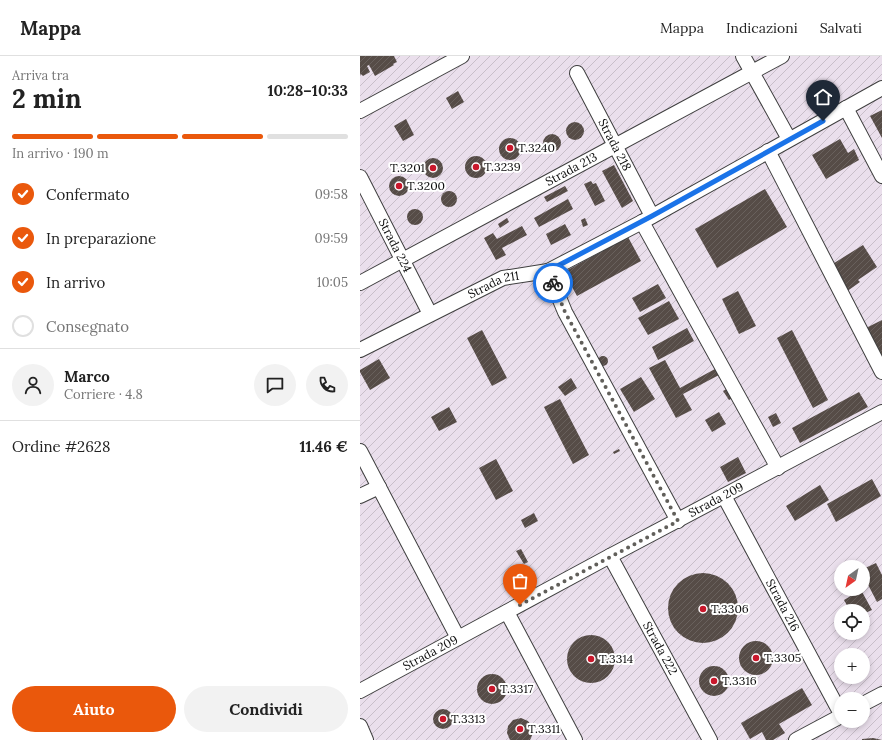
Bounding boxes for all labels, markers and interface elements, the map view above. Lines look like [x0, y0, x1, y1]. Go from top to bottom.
text: Mappa [20, 16, 81, 40]
text: Mappa [660, 19, 704, 37]
text: Indicazioni [726, 19, 798, 37]
text: Salvati [820, 19, 862, 37]
text: Arriva tra [12, 67, 69, 84]
pin [806, 80, 840, 121]
text: 10:28–10:33 [267, 81, 348, 100]
text: 2 min [12, 82, 82, 115]
icon: home [812, 86, 834, 108]
street label: Strada 218 [595, 116, 635, 173]
place label: T.3240 [518, 140, 555, 155]
marker: T.3240 [505, 143, 515, 153]
text: In arrivo · 190 m [12, 145, 109, 162]
street label: Strada 213 [543, 149, 600, 189]
place label: T.3239 [484, 159, 521, 174]
place label: T.3201 [390, 160, 425, 175]
marker: T.3239 [471, 162, 481, 172]
marker: T.3201 [428, 163, 438, 173]
place label: T.3200 [407, 178, 445, 193]
marker: T.3200 [394, 181, 404, 191]
icon: check [12, 183, 34, 205]
text: Confermato [46, 185, 130, 204]
text: 09:58 [315, 186, 348, 203]
street label: Strada 224 [376, 216, 416, 275]
icon: check [12, 227, 34, 249]
text: In preparazione [46, 229, 156, 248]
text: 09:59 [315, 230, 348, 247]
courier [533, 263, 573, 303]
street label: Strada 211 [465, 268, 520, 302]
icon: check [12, 271, 34, 293]
icon: bike [542, 272, 564, 294]
text: In arrivo [46, 273, 105, 292]
text: 10:05 [317, 274, 348, 291]
text: Consegnato [46, 317, 129, 336]
button: person [12, 364, 54, 406]
button: chat [254, 364, 296, 406]
button: phone [306, 364, 348, 406]
text: Marco [64, 367, 110, 386]
text: Corriere · 4.8 [64, 386, 143, 403]
text: Ordine #2628 [12, 437, 110, 456]
text: 11.46 € [299, 437, 348, 456]
street label: Strada 209 [686, 479, 746, 520]
north arrow [834, 560, 870, 596]
map controls [834, 560, 870, 728]
pin [503, 564, 537, 605]
icon: bag [509, 570, 531, 592]
street label: Strada 216 [763, 576, 803, 634]
place label: T.3306 [711, 601, 749, 616]
marker: T.3306 [698, 604, 708, 614]
button: locate [834, 604, 870, 640]
street label: Strada 222 [640, 619, 681, 677]
street label: Strada 209 [400, 632, 460, 673]
button: + [834, 648, 870, 684]
place label: T.3305 [764, 650, 801, 665]
place label: T.3314 [599, 651, 634, 666]
marker: T.3305 [751, 653, 761, 663]
marker: T.3314 [586, 654, 596, 664]
place label: T.3316 [722, 673, 757, 688]
marker: T.3316 [709, 676, 719, 686]
place label: T.3317 [500, 681, 534, 696]
marker: T.3317 [487, 684, 497, 694]
button: Aiuto [12, 686, 176, 732]
button: Condividi [184, 686, 348, 732]
button: − [834, 692, 870, 728]
place label: T.3313 [451, 711, 486, 726]
marker: T.3313 [438, 714, 448, 724]
place label: T.3311 [528, 721, 560, 736]
marker: T.3311 [515, 724, 525, 734]

